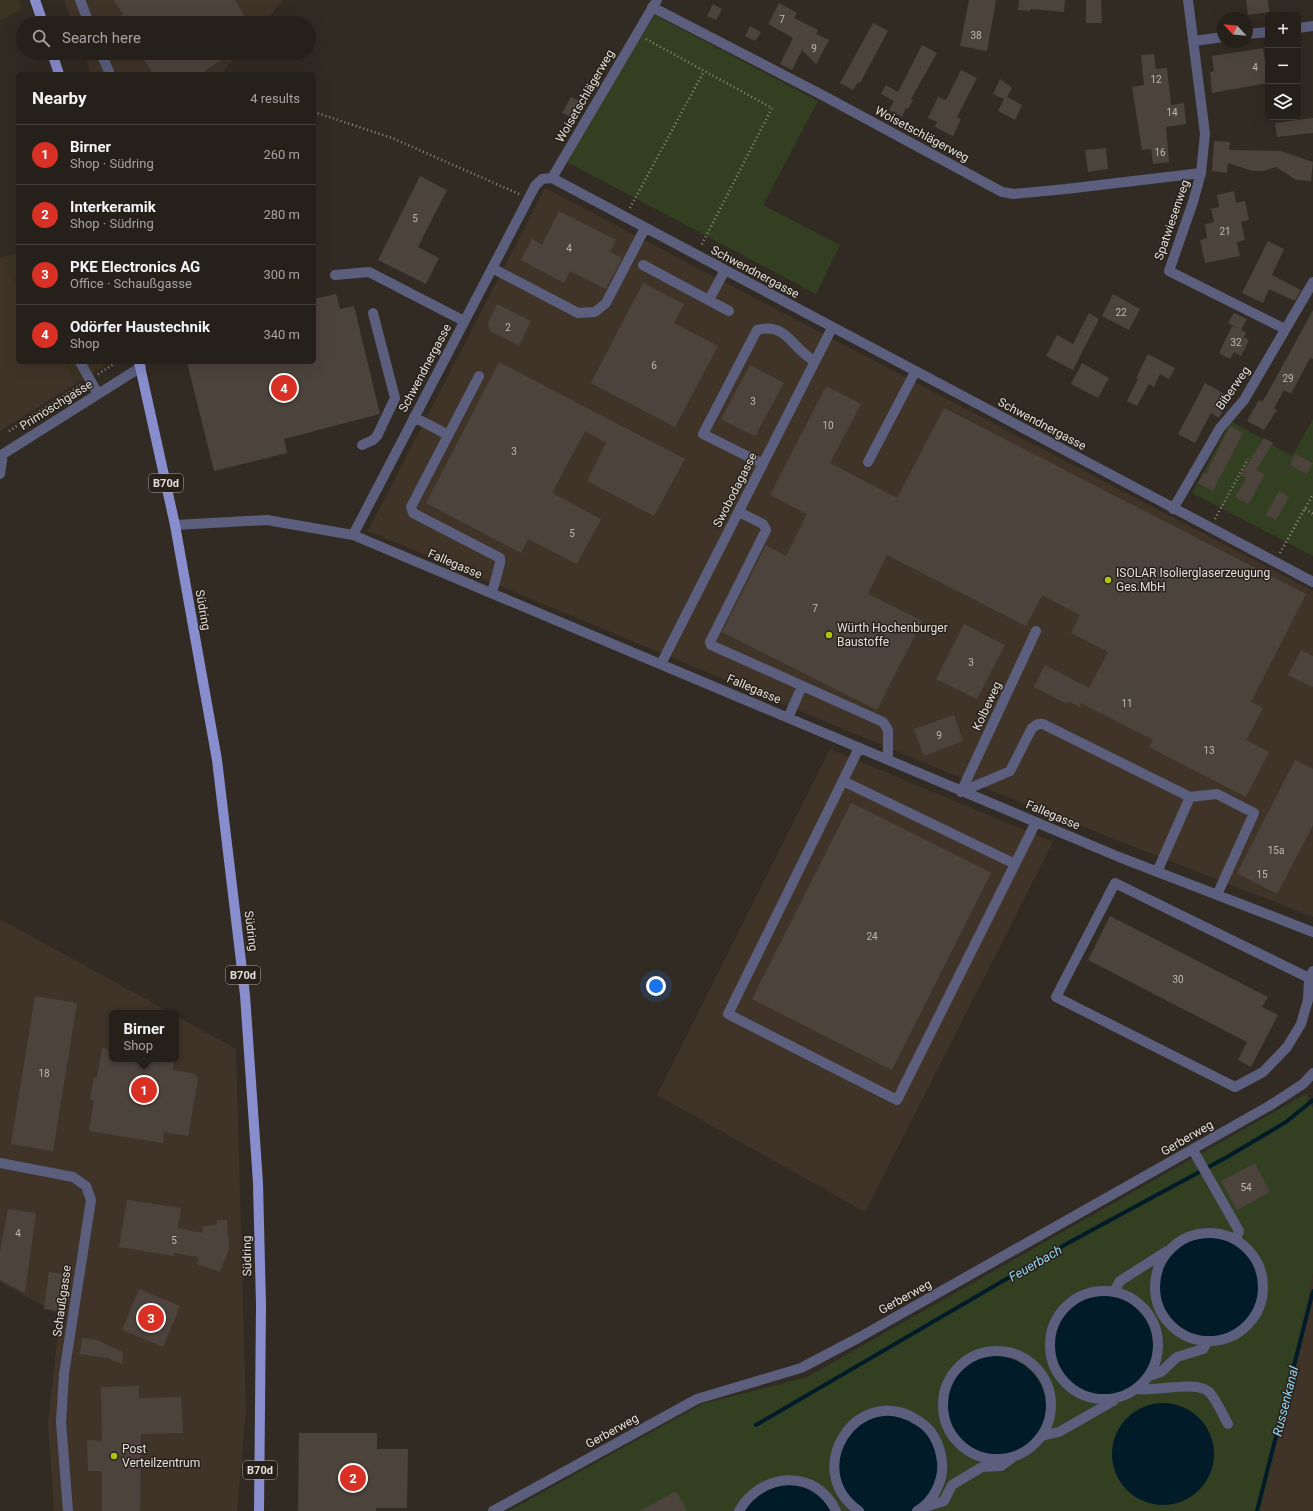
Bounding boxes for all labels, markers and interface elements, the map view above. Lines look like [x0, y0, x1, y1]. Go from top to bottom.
north arrow [1217, 12, 1253, 48]
map controls [1265, 12, 1301, 120]
button: + [1265, 12, 1301, 48]
house number: 7 [779, 14, 785, 25]
search box [16, 16, 316, 60]
icon: search [30, 27, 52, 49]
text: Search here [62, 29, 141, 47]
house number: 38 [970, 30, 982, 41]
house number: 9 [811, 43, 817, 54]
street label: Woisetschlägerweg [553, 47, 617, 145]
button: − [1265, 48, 1301, 84]
house number: 4 [1252, 62, 1258, 73]
house number: 12 [1150, 74, 1162, 85]
button: layers [1265, 84, 1301, 120]
text: Nearby [32, 88, 87, 108]
text: 4 results [250, 91, 300, 106]
street label: Woisetschlägerweg [873, 103, 971, 165]
house number: 14 [1166, 107, 1178, 118]
text: Birner [70, 138, 111, 156]
text: 1 [41, 147, 49, 162]
text: 260 m [263, 147, 300, 162]
house number: 16 [1154, 147, 1166, 158]
text: Shop · Südring [70, 156, 154, 171]
street label: Spatwiesenweg [1152, 178, 1192, 262]
text: Interkeramik [70, 198, 156, 216]
text: 2 [41, 207, 49, 222]
text: 280 m [263, 207, 300, 222]
house number: 5 [412, 213, 418, 224]
text: Shop · Südring [70, 216, 154, 231]
house number: 21 [1219, 226, 1231, 237]
house number: 4 [566, 243, 572, 254]
street label: Schwendnergasse [709, 243, 801, 301]
text: PKE Electronics AG [70, 258, 200, 276]
text: 3 [41, 267, 49, 282]
text: 300 m [263, 267, 300, 282]
text: Office · Schaußgasse [70, 276, 192, 291]
house number: 22 [1115, 307, 1127, 318]
text: Odörfer Haustechnik [70, 318, 210, 336]
street label: Schwendnergasse [396, 322, 454, 414]
house number: 2 [505, 322, 511, 333]
text: 4 [41, 327, 49, 342]
text: 340 m [263, 327, 300, 342]
text: Shop [70, 336, 100, 351]
house number: 32 [1230, 337, 1242, 348]
house number: 6 [651, 360, 657, 371]
street label: Biberweg [1213, 364, 1253, 412]
pin: 4 [271, 373, 297, 403]
house number: 29 [1282, 373, 1294, 384]
street label: Primoschgasse [17, 377, 95, 433]
street label: Schwendnergasse [996, 395, 1088, 453]
house number: 3 [750, 396, 756, 407]
house number: 10 [822, 420, 834, 431]
house number: 3 [511, 446, 517, 457]
street label: Swobodagasse [710, 450, 760, 530]
road number: B70d [149, 474, 183, 492]
house number: 5 [569, 528, 575, 539]
street label: Fallegasse [426, 546, 484, 582]
place label: ISOLAR Isolierglaserzeugung Ges.MbH [1116, 566, 1270, 594]
marker: ISOLAR Isolierglaserzeugung Ges.MbH [1103, 575, 1113, 585]
street label: Südring [193, 589, 213, 631]
house number: 7 [812, 603, 818, 614]
place label: Würth Hochenburger Baustoffe [837, 621, 948, 649]
marker: Würth Hochenburger Baustoffe [824, 630, 834, 640]
house number: 3 [968, 657, 974, 668]
street label: Fallegasse [725, 671, 783, 707]
street label: Kolbeweg [970, 679, 1004, 733]
house number: 11 [1121, 698, 1133, 709]
house number: 9 [936, 730, 942, 741]
house number: 13 [1203, 745, 1215, 756]
street label: Fallegasse [1024, 797, 1082, 833]
house number: 15a [1268, 845, 1284, 856]
house number: 15 [1256, 869, 1268, 880]
street label: Südring [242, 910, 260, 952]
house number: 24 [866, 931, 878, 942]
road number: B70d [226, 966, 260, 984]
house number: 30 [1172, 974, 1184, 985]
your location [646, 976, 666, 996]
popup [109, 1010, 179, 1062]
text: Birner [123, 1020, 165, 1038]
text: Shop [123, 1038, 153, 1053]
house number: 18 [38, 1068, 50, 1079]
pin: 1 [131, 1075, 157, 1105]
street label: Gerberweg [1158, 1117, 1216, 1159]
house number: 54 [1240, 1182, 1252, 1193]
house number: 4 [15, 1228, 21, 1239]
house number: 5 [171, 1235, 177, 1246]
street label: Südring [240, 1235, 254, 1277]
water label: Feuerbach [1006, 1242, 1065, 1285]
street label: Schaußgasse [50, 1264, 74, 1338]
street label: Gerberweg [876, 1277, 934, 1317]
pin: 3 [138, 1303, 164, 1333]
water label: Russenkanal [1270, 1364, 1302, 1438]
street label: Gerberweg [583, 1411, 641, 1451]
place label: Post Verteilzentrum [122, 1442, 200, 1470]
marker: Post Verteilzentrum [109, 1451, 119, 1461]
road number: B70d [243, 1461, 277, 1479]
pin: 2 [340, 1463, 366, 1493]

